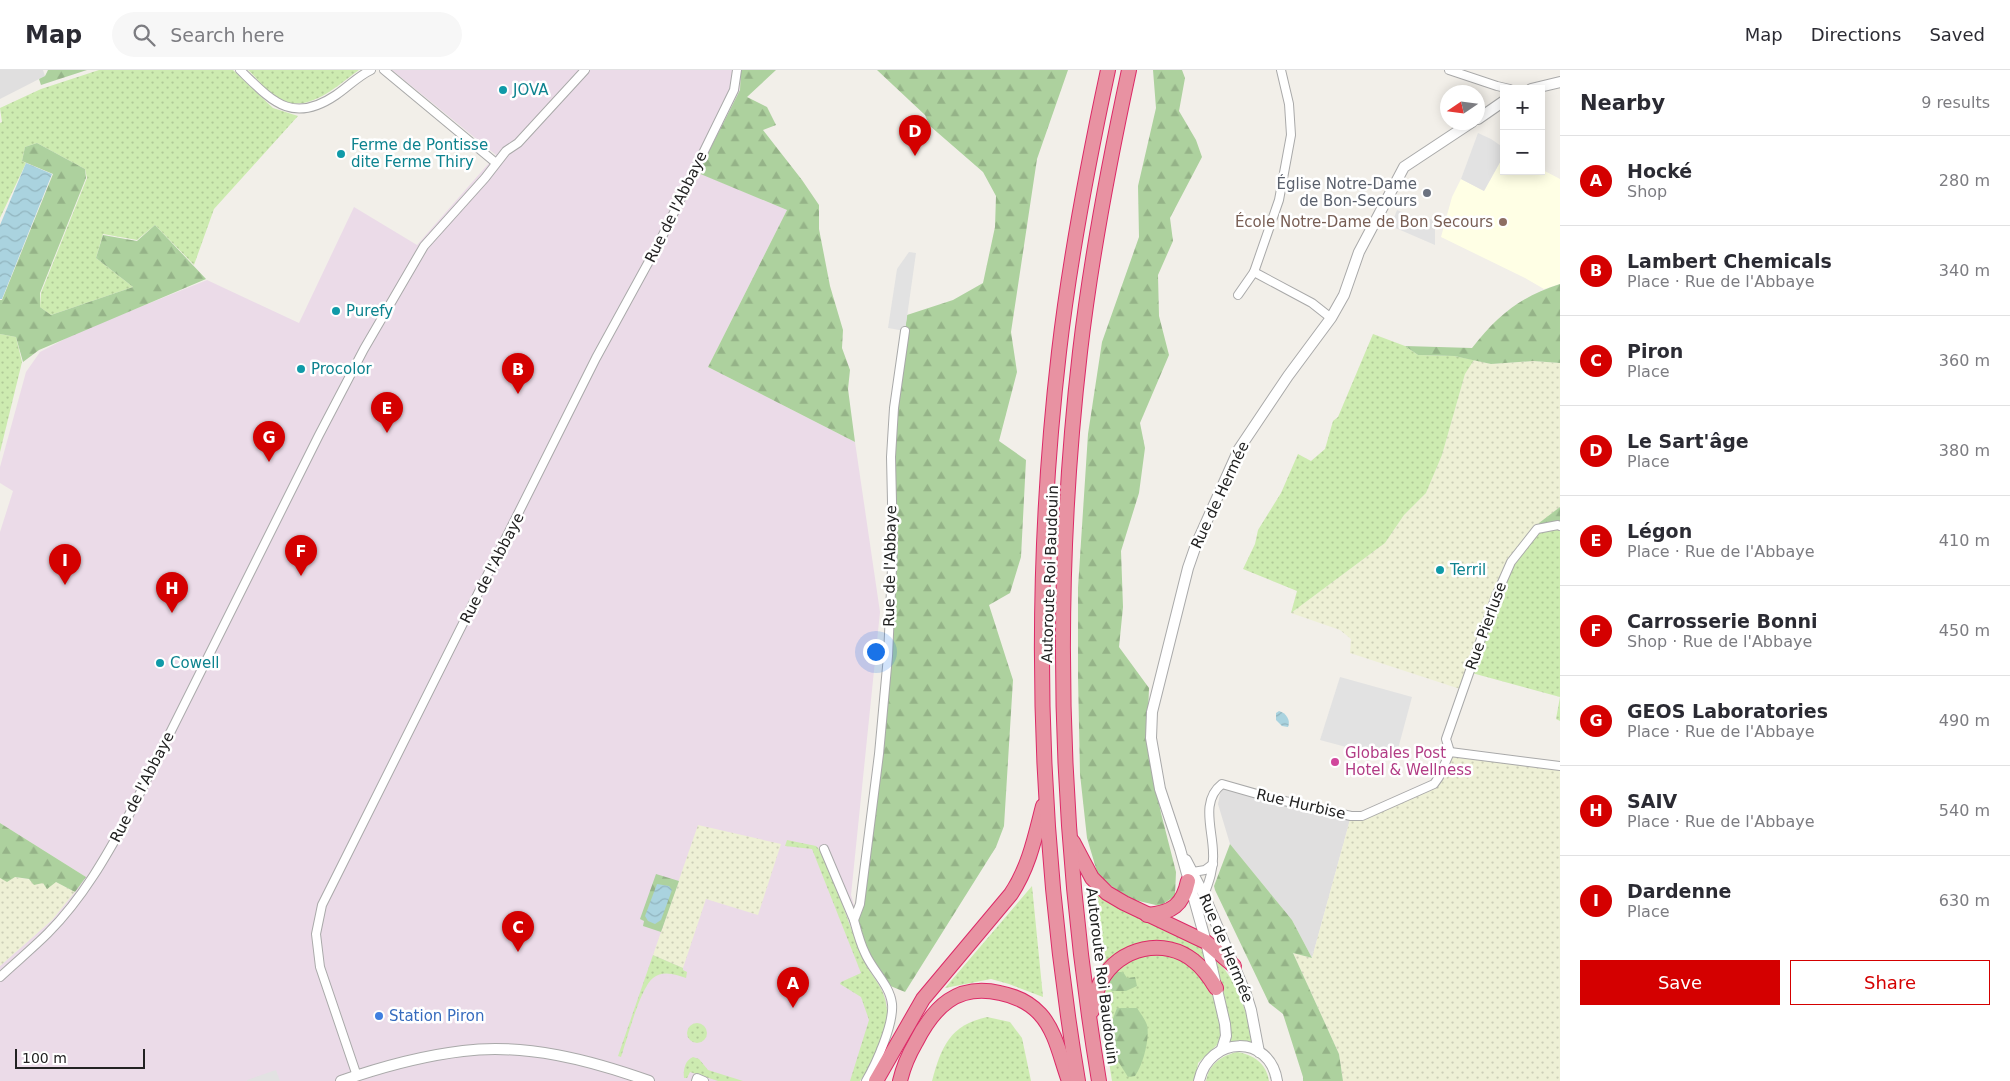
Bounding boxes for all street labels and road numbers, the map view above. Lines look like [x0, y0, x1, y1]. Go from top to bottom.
street label: Rue de l'Abbaye [641, 148, 711, 266]
street label: Rue de Hermée [1187, 439, 1253, 551]
street label: Autoroute Roi Baudouin [1038, 485, 1062, 663]
street label: Rue de l'Abbaye [880, 505, 900, 627]
street label: Rue de l'Abbaye [456, 510, 528, 626]
street label: Rue Pierluse [1462, 580, 1510, 672]
street label: Rue de l'Abbaye [106, 729, 178, 845]
street label: Rue Hurbise [1255, 785, 1347, 823]
street label: Autoroute Roi Baudouin [1082, 887, 1122, 1065]
street label: Rue de Hermée [1195, 891, 1257, 1005]

